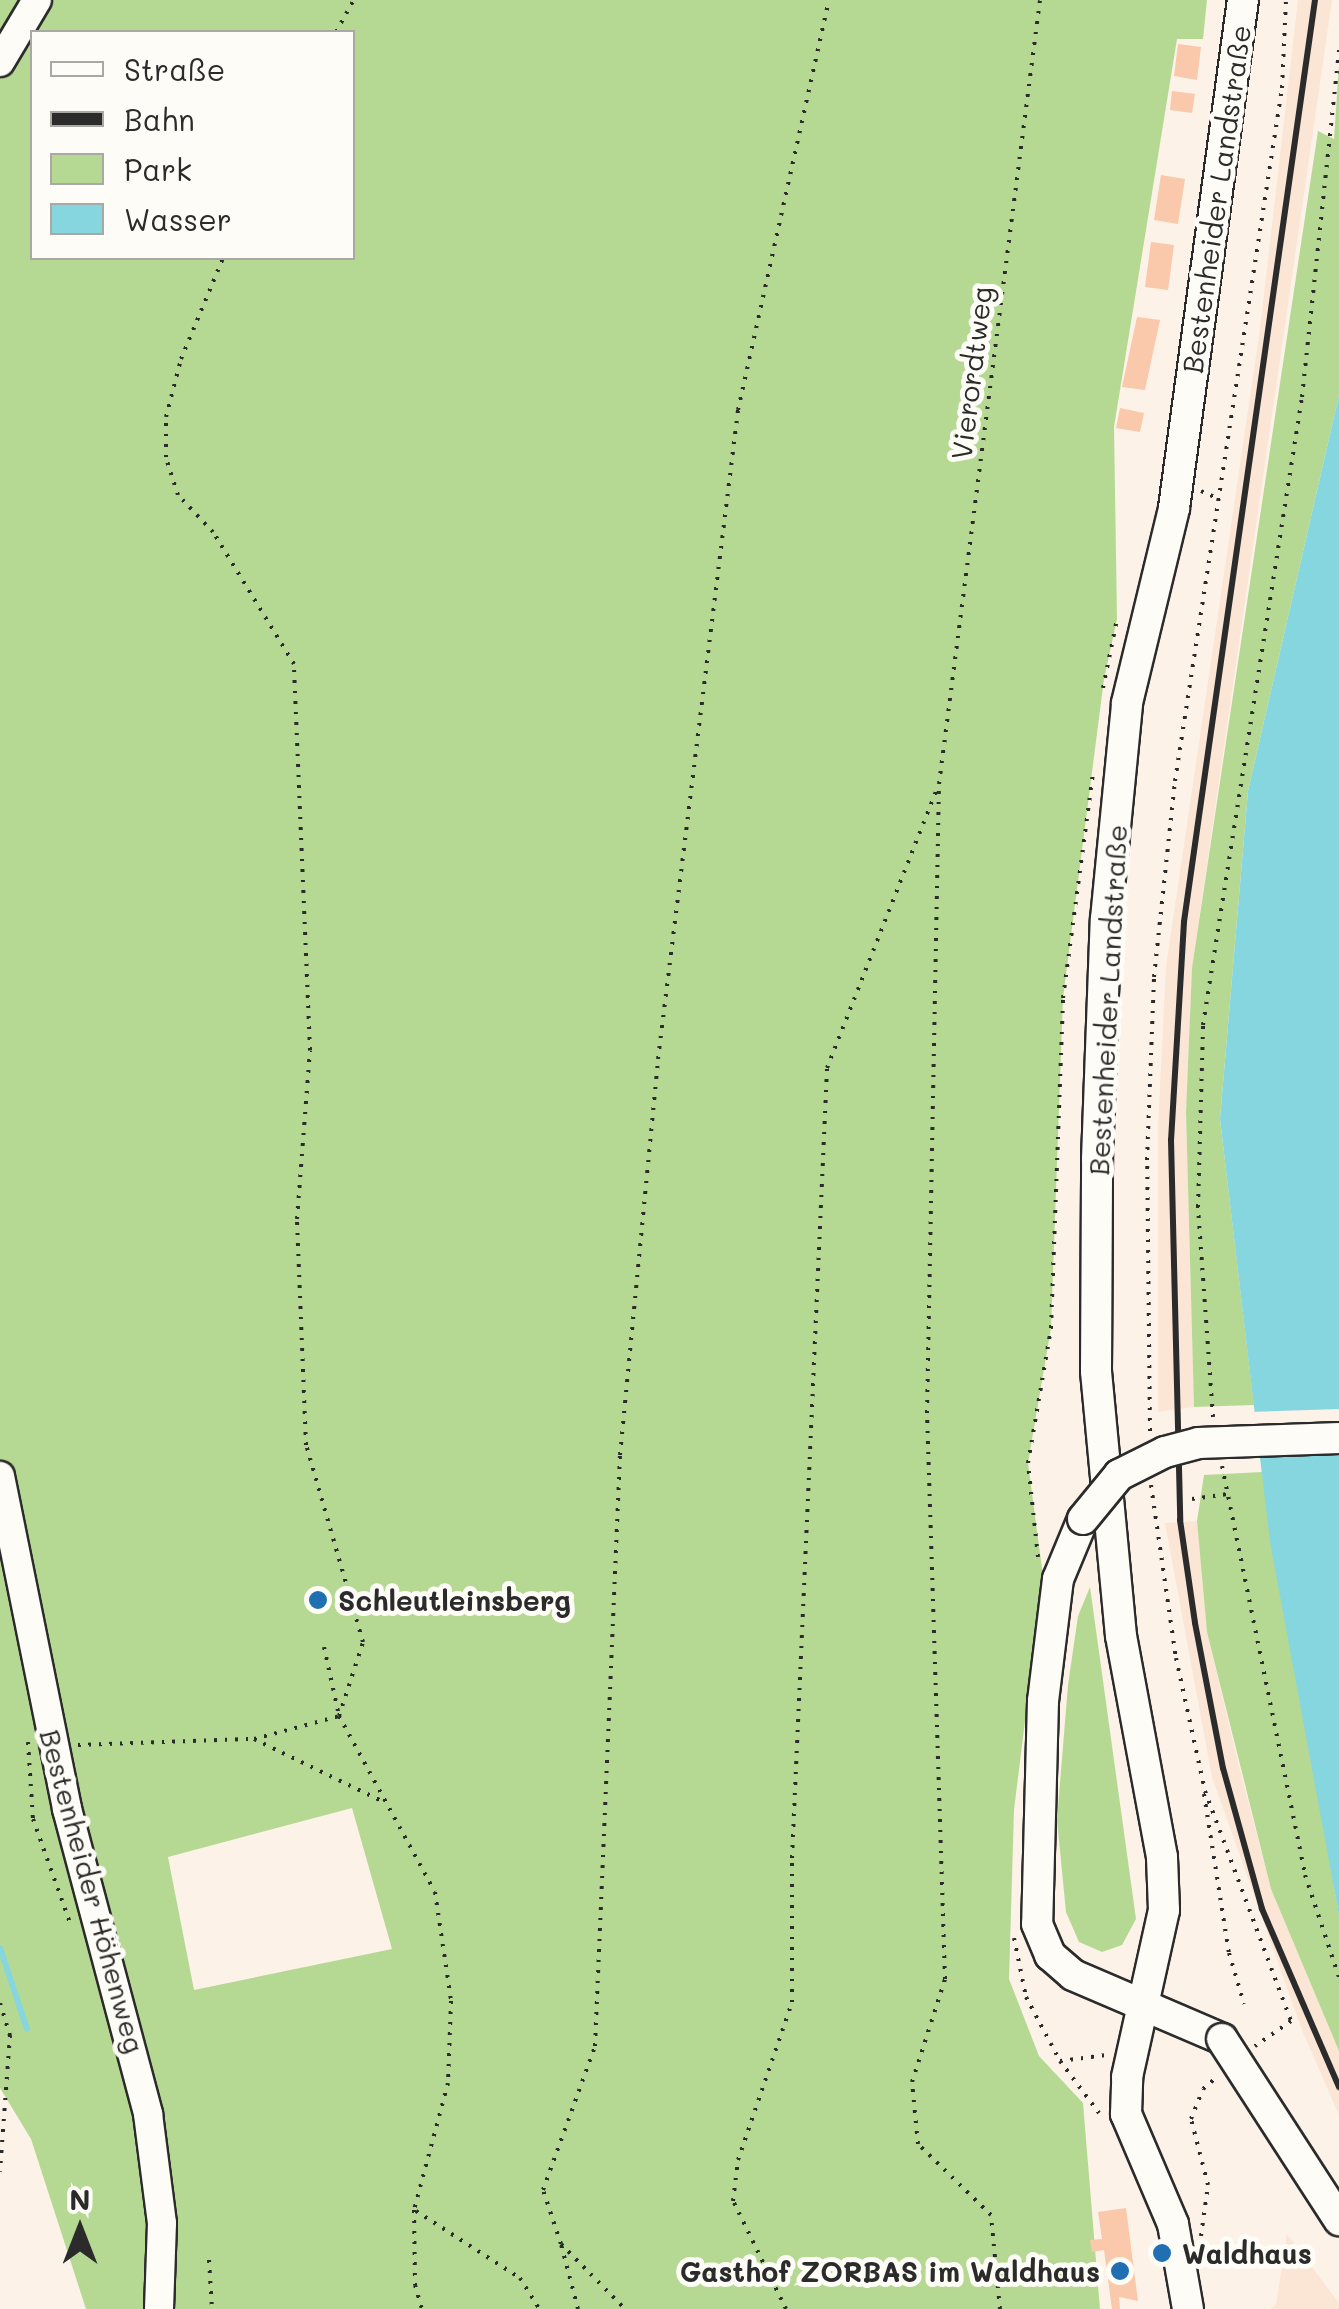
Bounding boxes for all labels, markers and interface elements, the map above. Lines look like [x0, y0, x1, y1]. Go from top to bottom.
street label: Bestenheider Landstraße [1175, 23, 1257, 375]
legend [30, 30, 355, 260]
text: Straße [124, 49, 225, 89]
text: Bahn [124, 99, 195, 139]
text: Park [124, 149, 192, 189]
text: Wasser [124, 199, 232, 239]
street label: Vierordtweg [944, 285, 998, 461]
street label: Bestenheider Landstraße [1081, 824, 1133, 1176]
place label: Schleutleinsberg [338, 1583, 571, 1617]
marker: Schleutleinsberg [307, 1589, 329, 1611]
street label: Bestenheider Höhenweg [34, 1725, 152, 2057]
north arrow [30, 2179, 130, 2279]
text: N [69, 2181, 91, 2217]
place label: Waldhaus [1182, 2236, 1312, 2270]
marker: Waldhaus [1151, 2242, 1173, 2264]
place label: Gasthof ZORBAS im Waldhaus [680, 2254, 1100, 2288]
marker: Gasthof ZORBAS im Waldhaus [1109, 2260, 1131, 2282]

